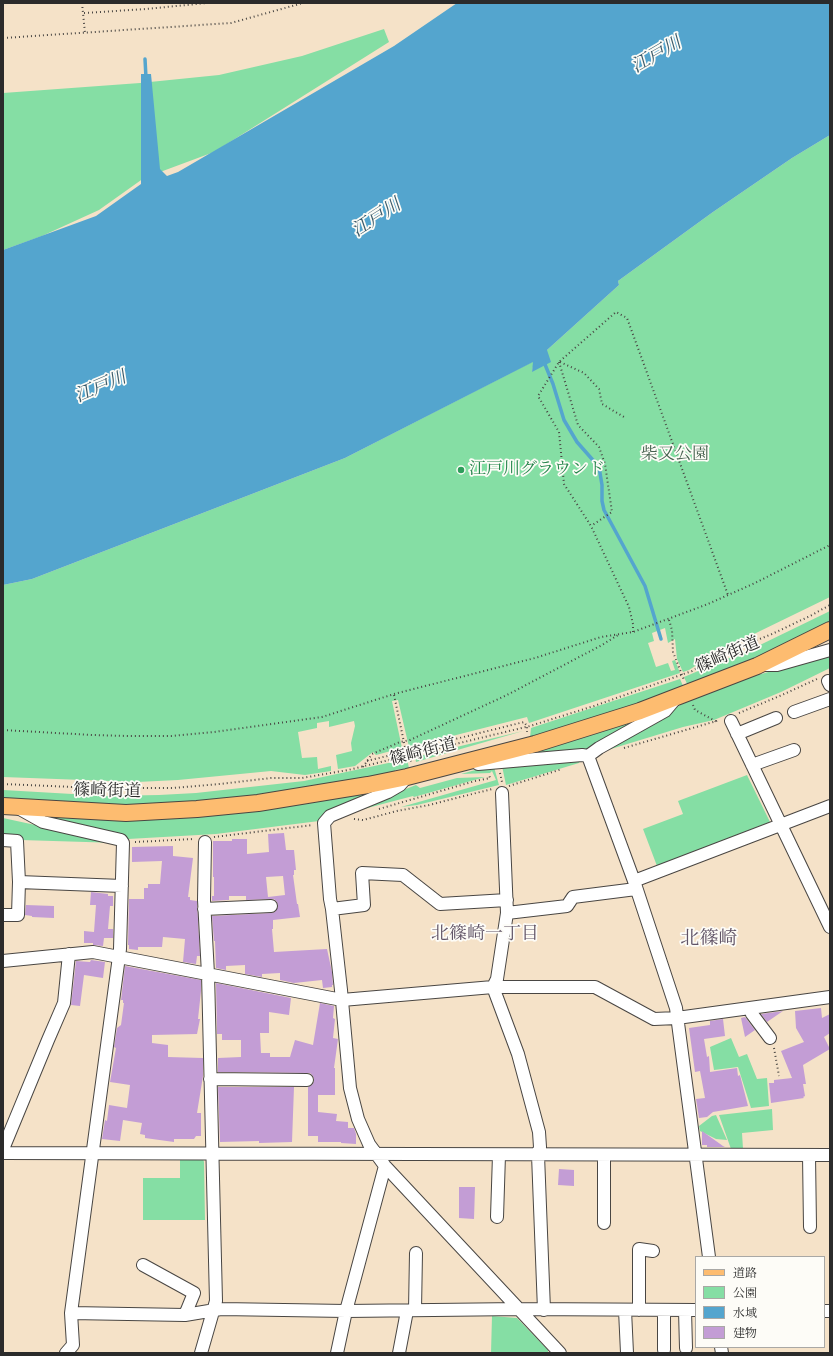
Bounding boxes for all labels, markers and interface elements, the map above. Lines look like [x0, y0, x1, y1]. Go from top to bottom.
water label: 江戸川 [628, 33, 686, 79]
water label: 江戸川 [348, 195, 406, 243]
water label: 江戸川 [72, 368, 130, 408]
park label: 柴又公園 [641, 445, 709, 465]
place label: 江戸川グラウンド [469, 460, 605, 480]
marker: 江戸川グラウンド [456, 465, 466, 475]
street label: 篠崎街道 [693, 633, 763, 679]
street label: 篠崎街道 [388, 735, 458, 771]
street label: 篠崎街道 [73, 781, 141, 803]
district label: 北篠崎一丁目 [431, 924, 539, 946]
district label: 北篠崎 [681, 929, 737, 951]
legend [695, 1256, 825, 1348]
text: 道路 [733, 1266, 757, 1281]
text: 公園 [733, 1286, 757, 1301]
text: 水域 [733, 1306, 757, 1321]
text: 建物 [733, 1326, 757, 1341]

